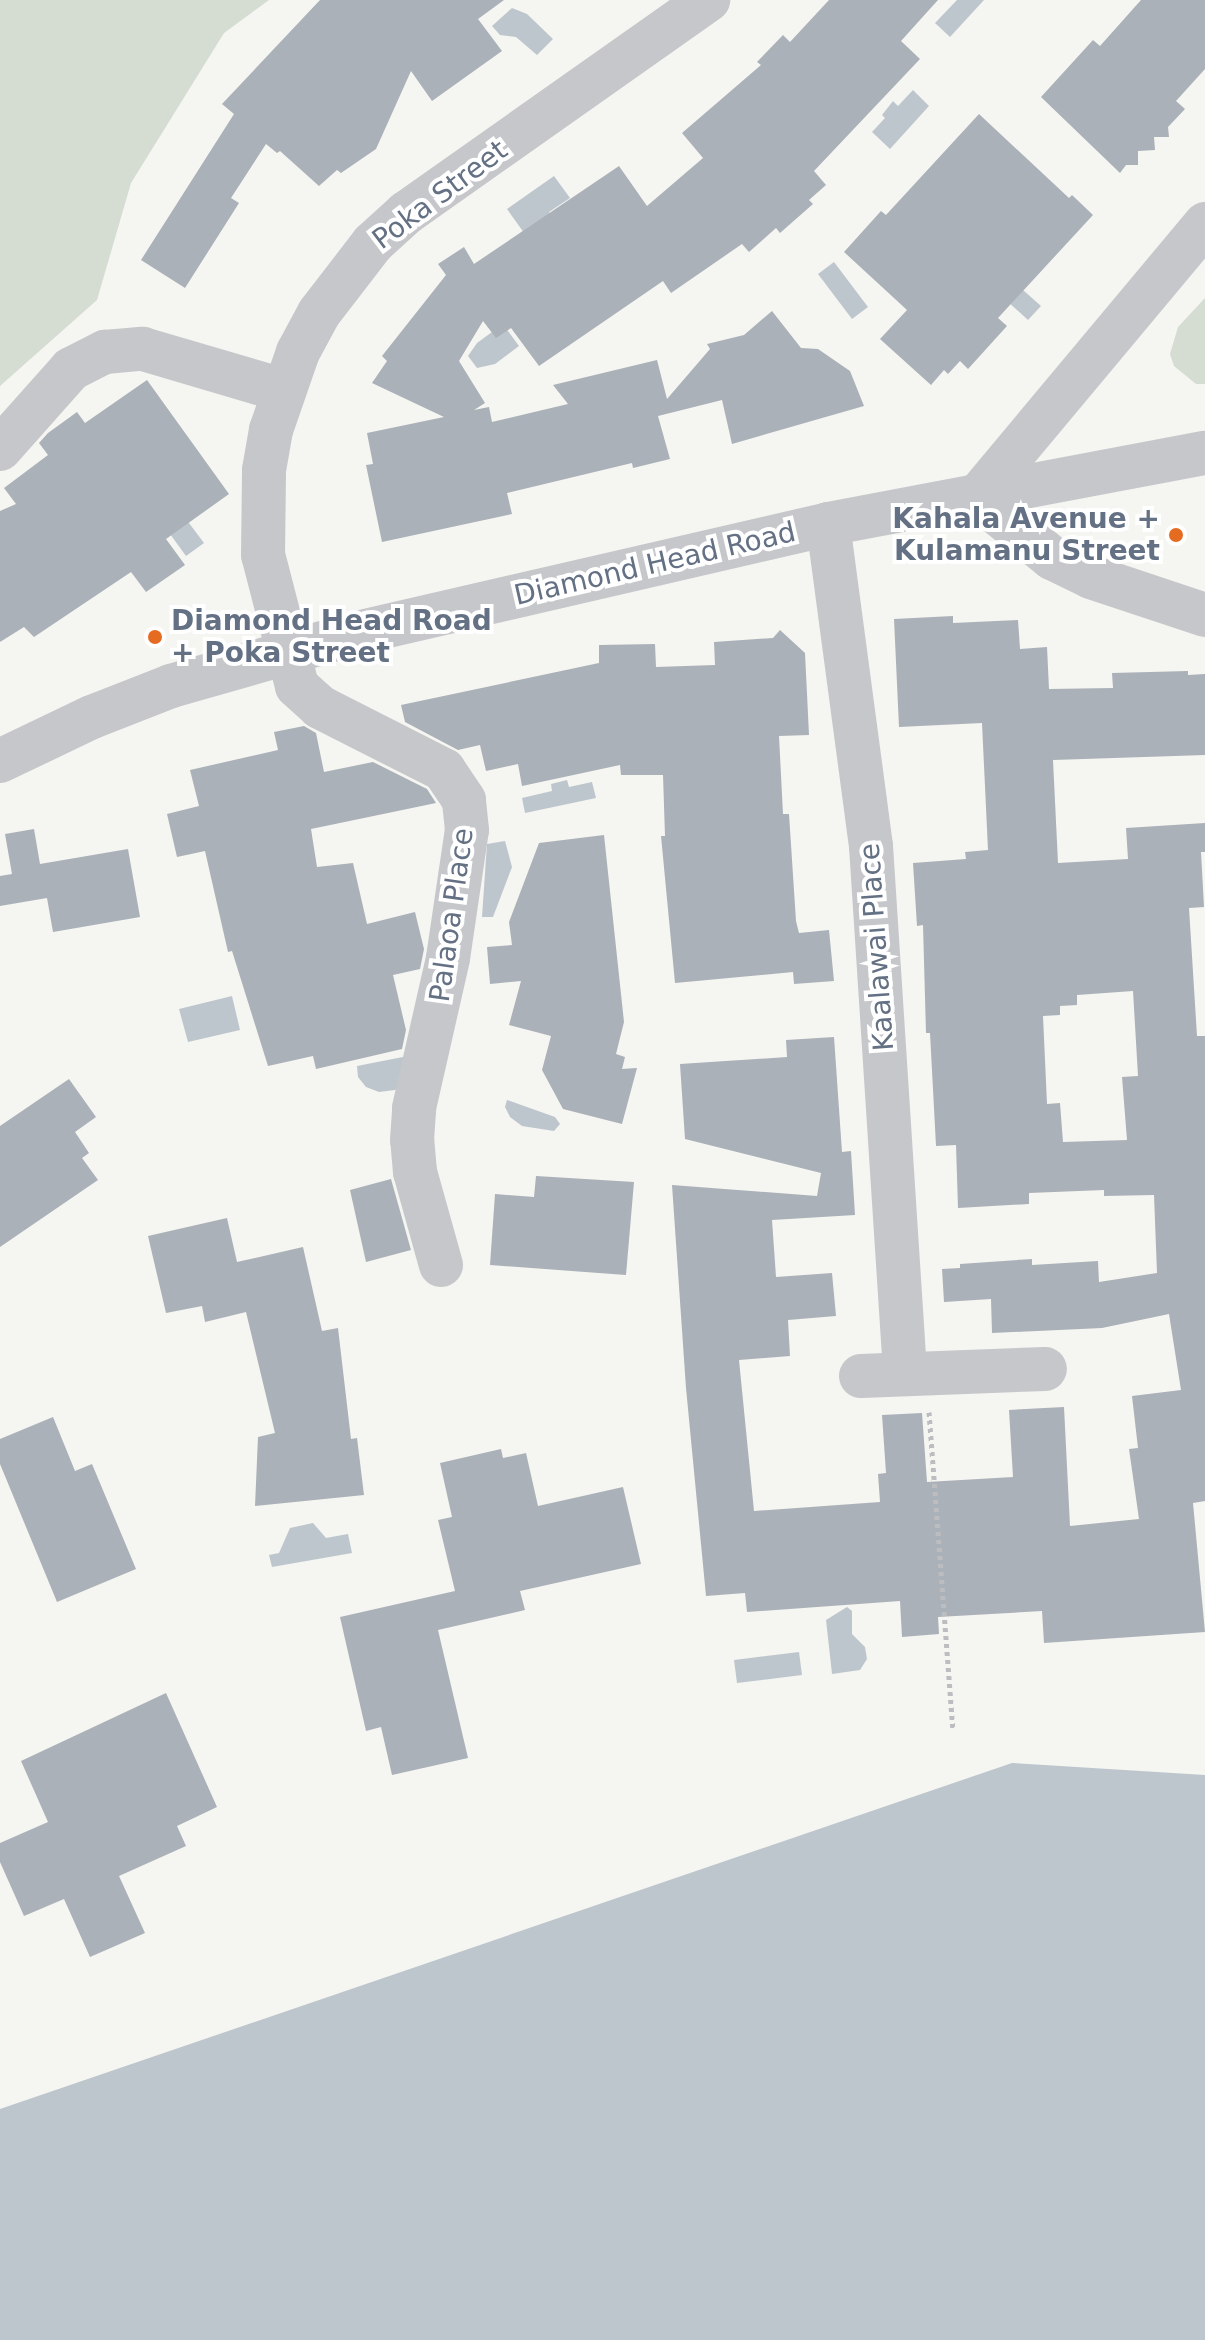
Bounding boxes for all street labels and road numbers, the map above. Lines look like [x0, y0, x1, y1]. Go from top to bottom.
street label: Poka Street [366, 133, 514, 257]
street label: Diamond Head Road [511, 515, 799, 613]
street label: Palaoa Place [423, 826, 481, 1004]
street label: Kaalawai Place [853, 842, 901, 1052]

